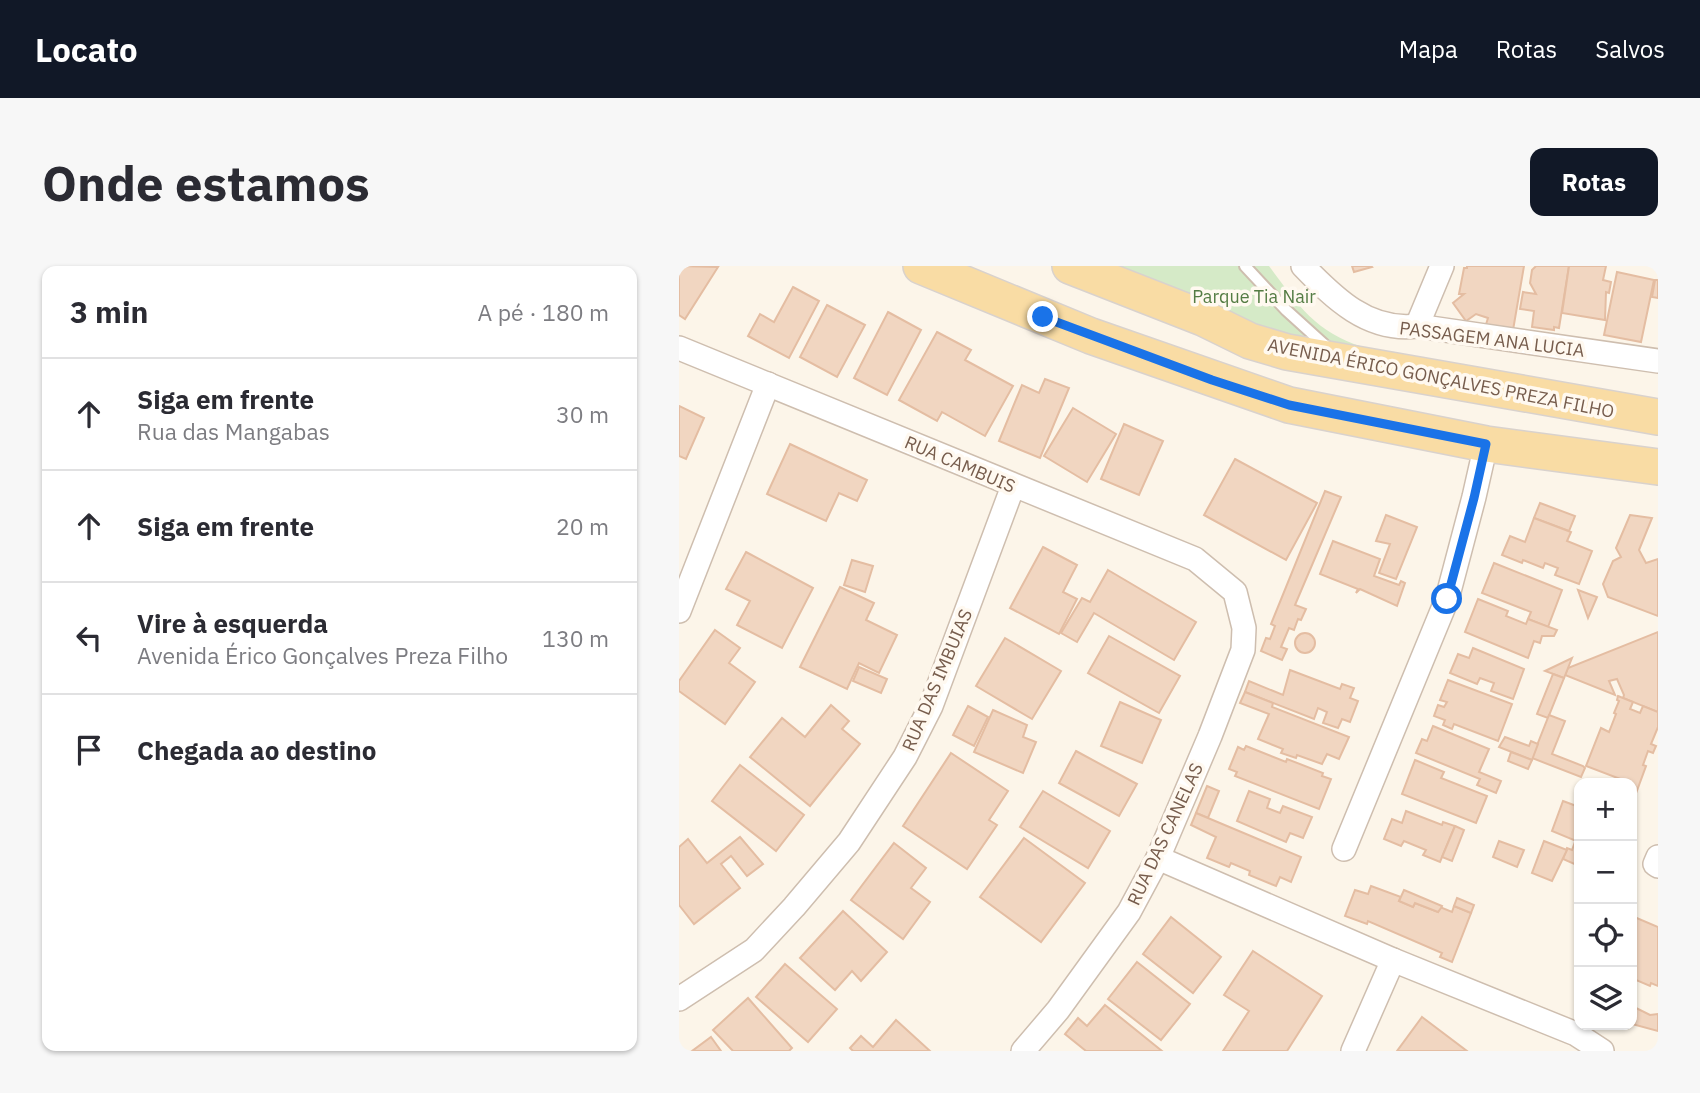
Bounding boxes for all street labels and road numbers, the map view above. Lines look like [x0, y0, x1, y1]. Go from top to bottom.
street label: PASSAGEM ANA LUCIA [1398, 316, 1586, 362]
street label: AVENIDA ÉRICO GONÇALVES PREZA FILHO [1266, 333, 1616, 423]
street label: RUA CAMBUIS [901, 430, 1019, 498]
street label: RUA DAS IMBUIAS [897, 605, 977, 755]
street label: RUA DAS CANELAS [1122, 759, 1208, 909]

